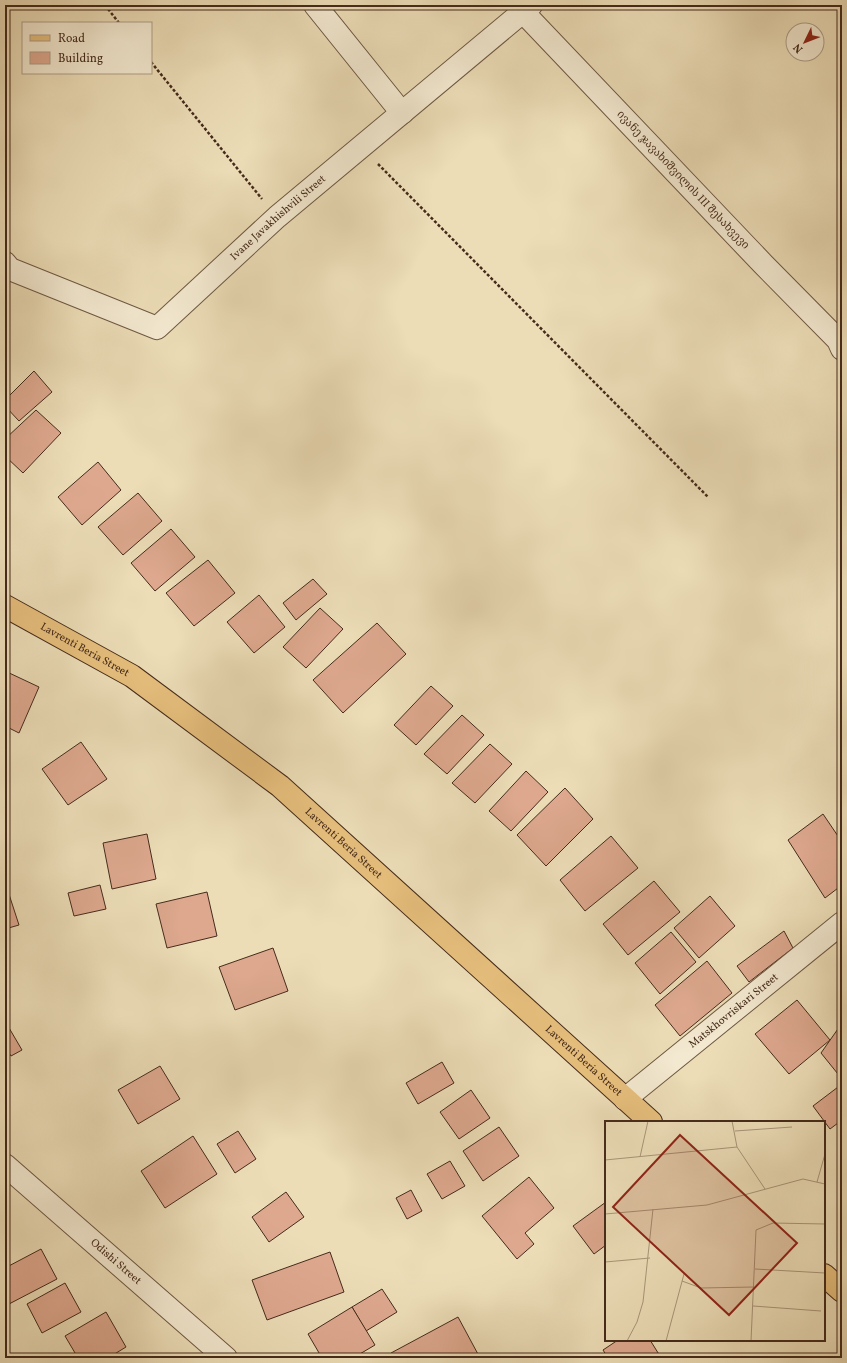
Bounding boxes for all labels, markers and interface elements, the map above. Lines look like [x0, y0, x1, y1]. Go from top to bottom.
legend [22, 22, 152, 74]
north arrow [785, 22, 825, 62]
text: Road [58, 31, 85, 47]
text: N [791, 40, 807, 56]
text: Building [58, 51, 103, 67]
street label: ივანე ჯავახიშვილის III შესახვევი [613, 107, 753, 253]
street label: Ivane Javakhishvili Street [227, 172, 329, 264]
street label: Lavrenti Beria Street [38, 619, 132, 681]
street label: Lavrenti Beria Street [302, 804, 385, 882]
street label: Matskhovriskari Street [686, 970, 782, 1052]
street label: Lavrenti Beria Street [542, 1022, 626, 1100]
inset map [605, 1121, 825, 1341]
street label: Odishi Street [87, 1235, 145, 1288]

